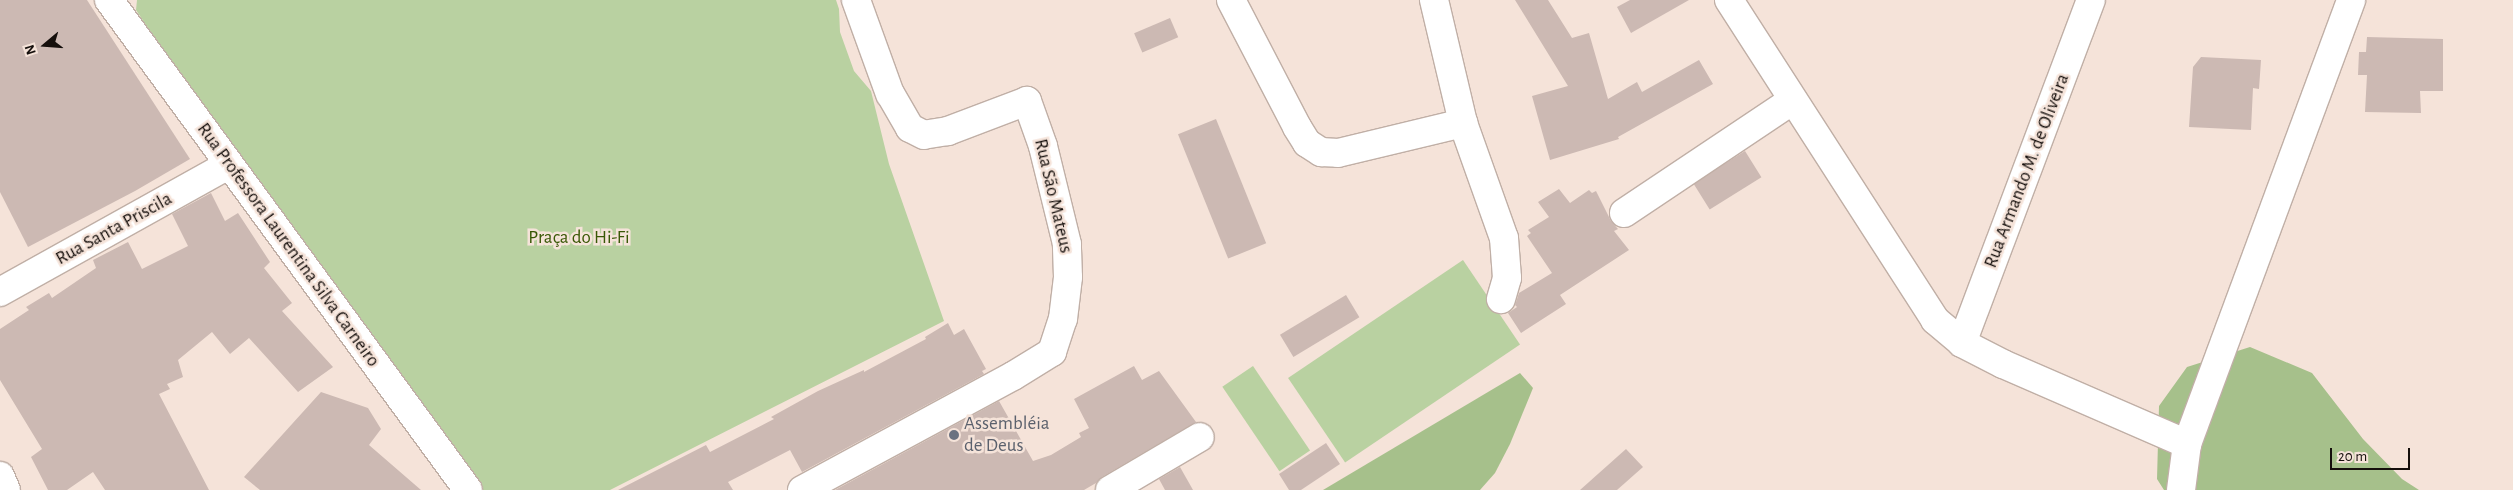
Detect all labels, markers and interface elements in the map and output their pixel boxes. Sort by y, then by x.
north arrow [20,20,70,70]
text: N [23,43,39,56]
street label: Rua Armando M. de Oliveira [1979,71,2075,271]
street label: Rua Professora Laurentina Silva Carneiro [192,119,384,371]
street label: Rua São Mateus [1029,137,1077,255]
street label: Rua Santa Priscila [52,188,176,270]
park label: Praça do Hi-Fi [528,227,630,249]
place label: Assembléia de Deus [964,413,1050,457]
marker: Assembléia de Deus [948,429,960,441]
scale bar [2333,438,2413,470]
text: 20 m [2338,449,2367,464]

